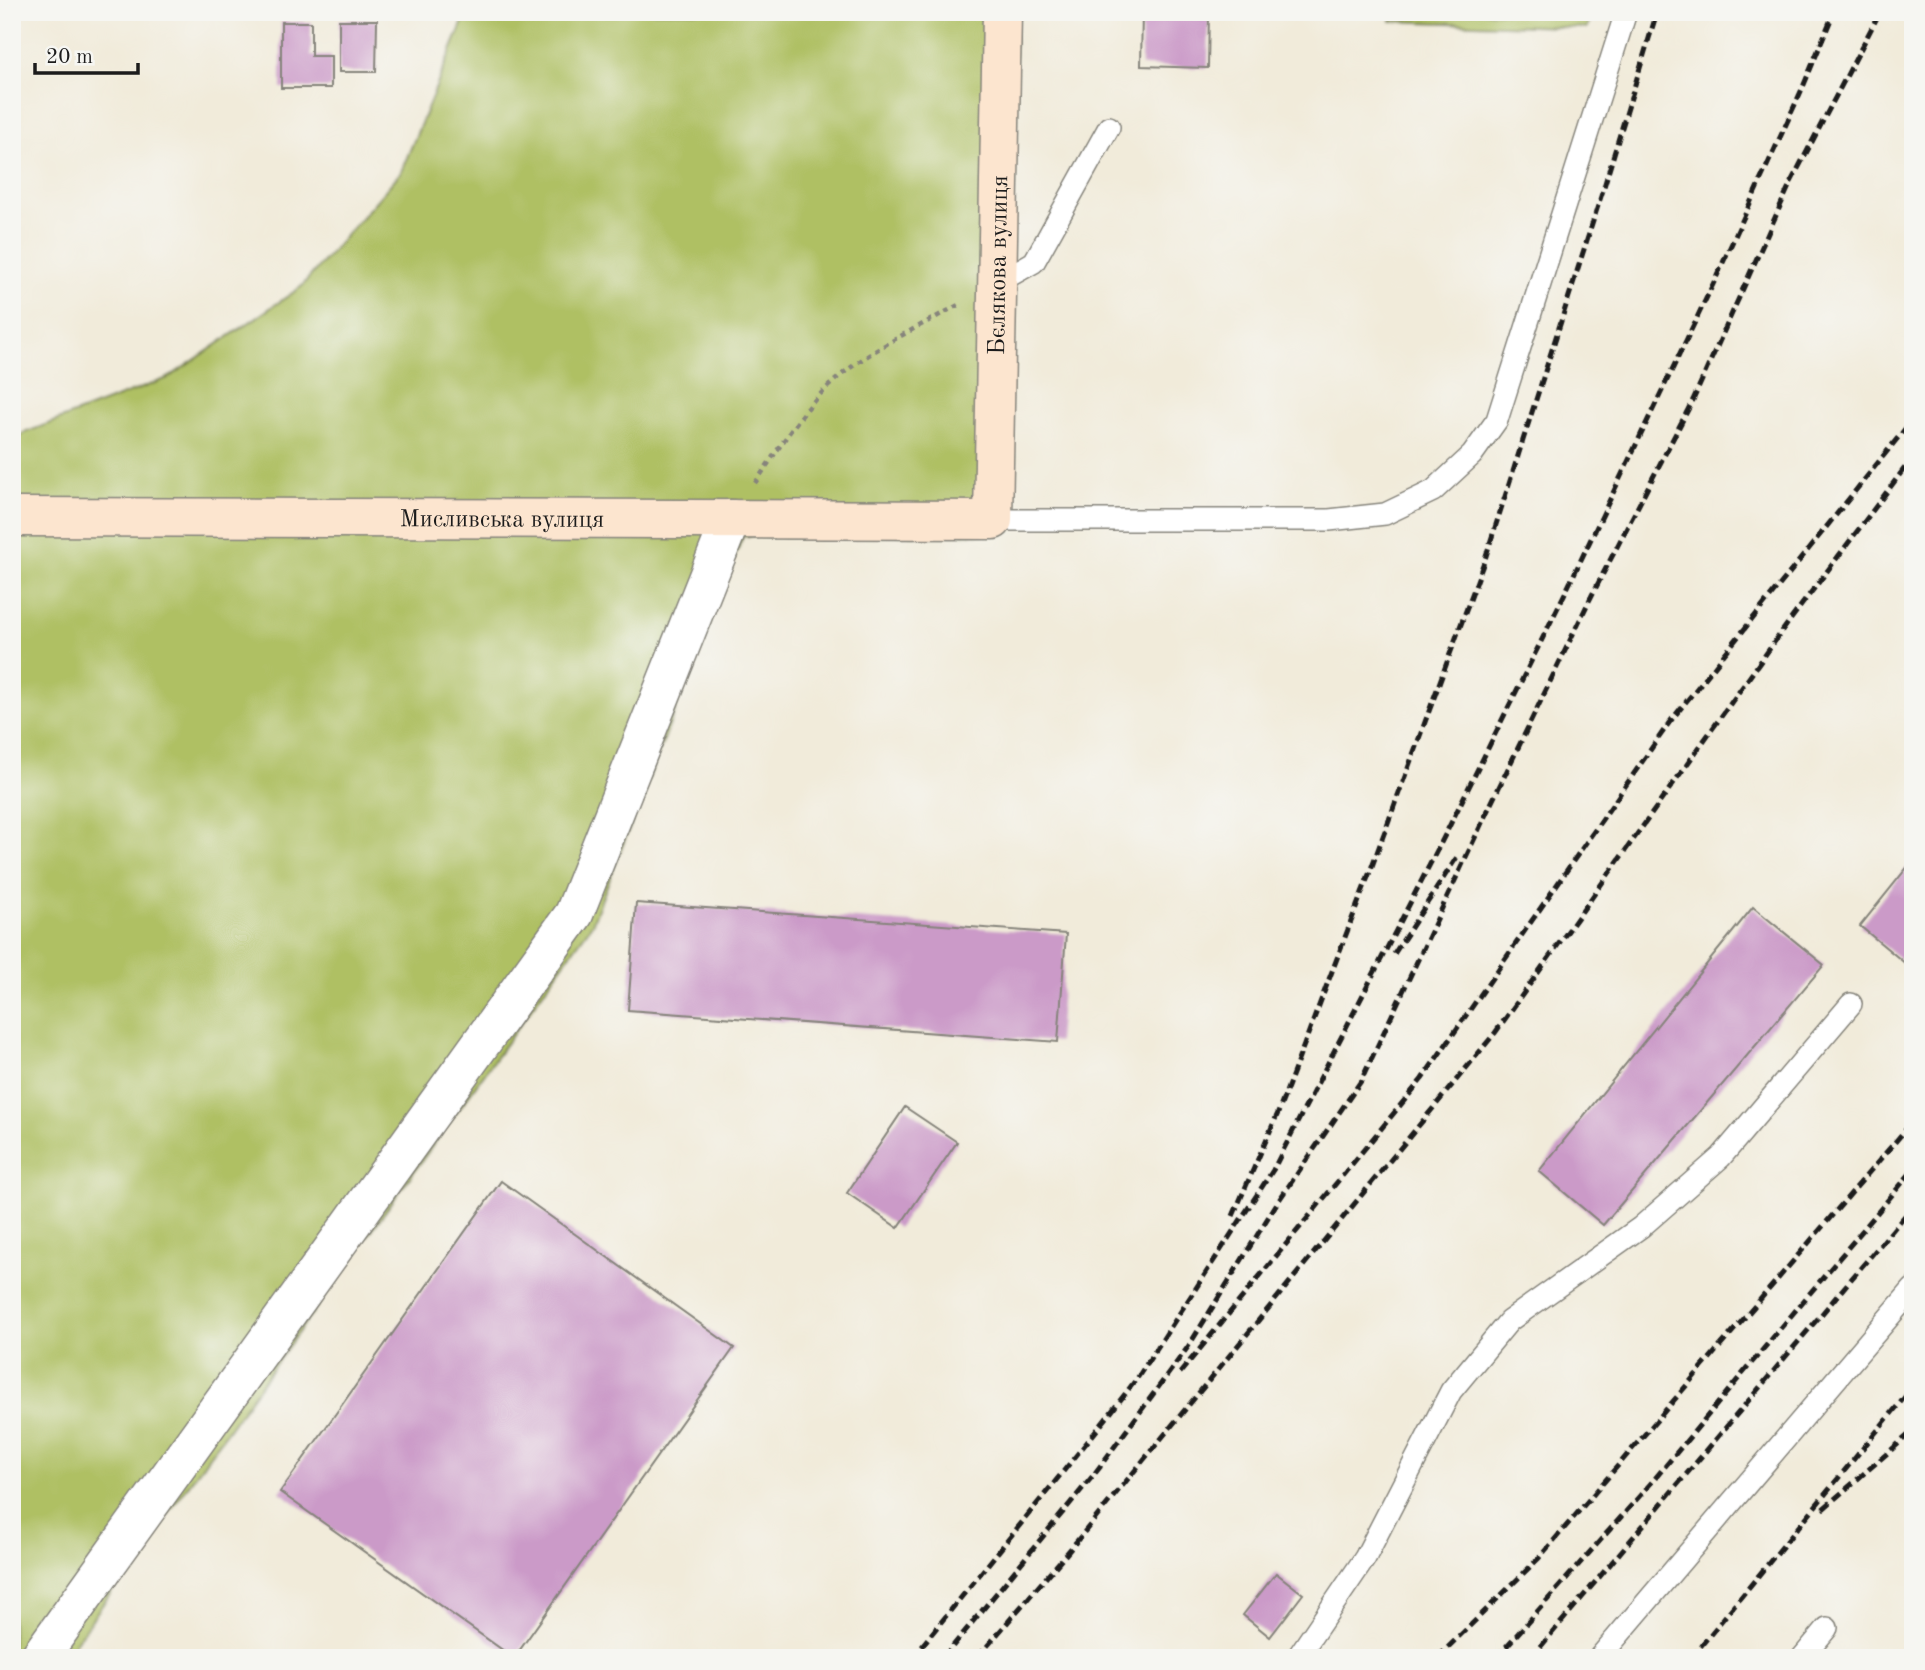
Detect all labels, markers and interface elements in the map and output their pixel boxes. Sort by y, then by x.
scale bar [35,32,138,76]
text: 20 m [46,47,93,68]
street label: Бєлякова вулиця [986,175,1013,355]
street label: Мисливська вулиця [400,508,604,533]

